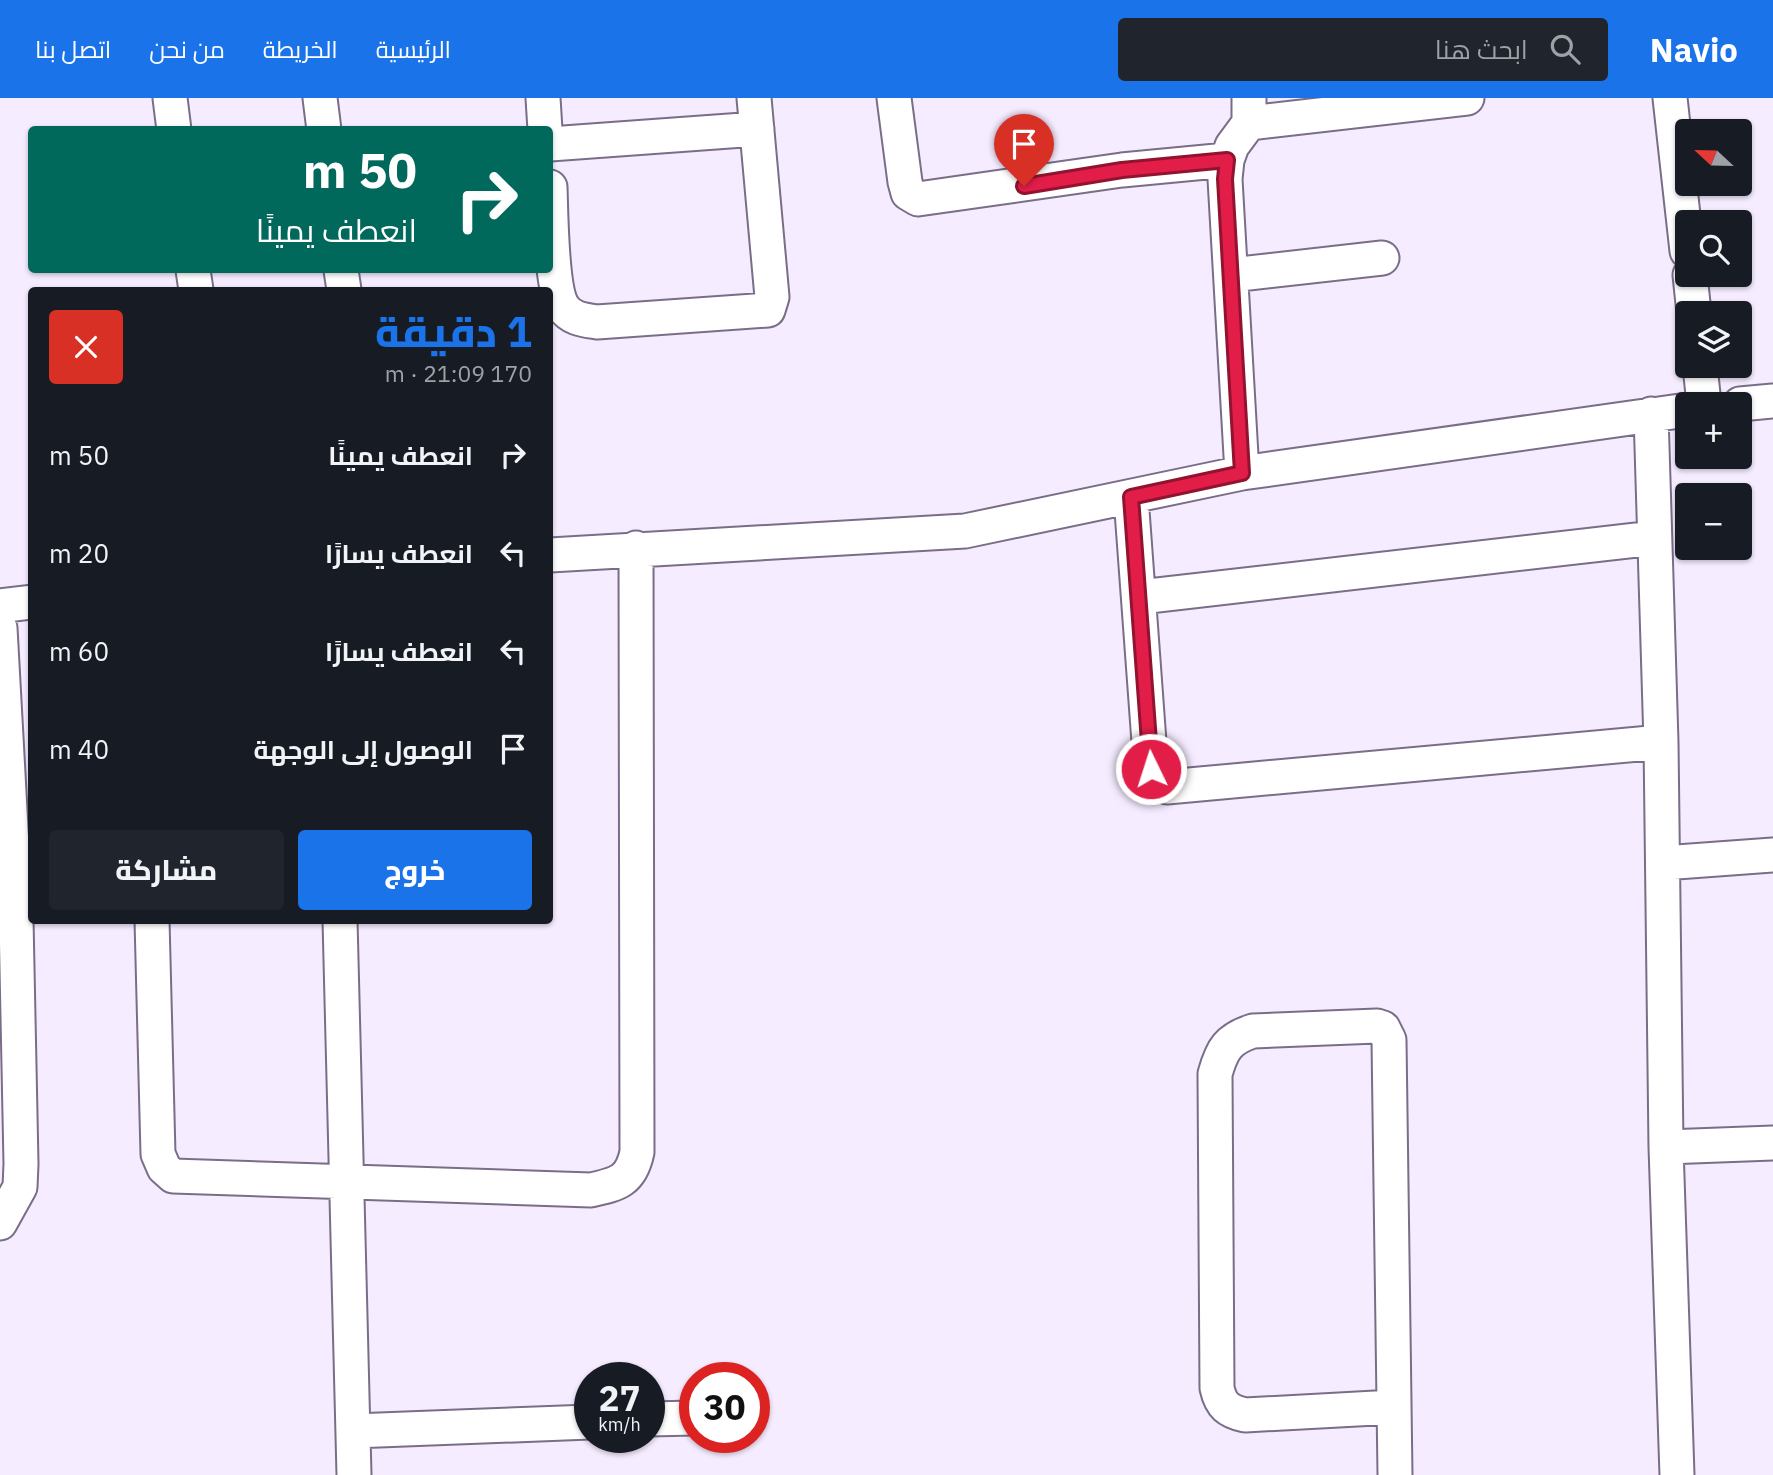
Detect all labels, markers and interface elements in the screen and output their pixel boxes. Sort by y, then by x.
search box [1118,18,1608,81]
text: Navio [1650,28,1738,71]
icon: search [1546,30,1584,68]
text: ابحث هنا [1435,32,1528,66]
text: اتصل بنا [35,33,111,65]
text: من نحن [149,33,225,65]
text: الخريطة [263,33,338,65]
text: الرئيسية [376,33,451,65]
pin [994,114,1054,186]
north arrow [1675,119,1752,196]
map controls [1675,119,1752,560]
icon: arrive [1005,125,1043,163]
text: 50 m [303,138,417,201]
icon: right [441,154,532,245]
text: انعطف يمينًا [256,209,417,251]
button: search [1675,210,1752,287]
button: layers [1675,301,1752,378]
text: 1 دقيقة [375,304,532,359]
button: close [49,310,123,384]
text: 170 m · 21:09 [385,358,532,388]
button: + [1675,392,1752,469]
icon: right [494,436,532,474]
text: 50 m [49,438,109,472]
text: انعطف يمينًا [328,438,473,472]
button: − [1675,483,1752,560]
icon: left [494,534,532,572]
text: 20 m [49,536,109,570]
text: انعطف يسارًا [325,536,473,570]
icon: left [494,632,532,670]
text: 60 m [49,634,109,668]
text: انعطف يسارًا [325,634,473,668]
icon: arrive [494,730,532,768]
text: 40 m [49,732,109,766]
text: الوصول إلى الوجهة [254,732,473,766]
position arrow [1114,732,1188,806]
button: مشاركة [49,830,284,910]
button: خروج [298,830,532,910]
speed limit sign: 30 [679,1362,770,1453]
text: 27 [598,1375,641,1421]
text: km/h [598,1413,641,1436]

